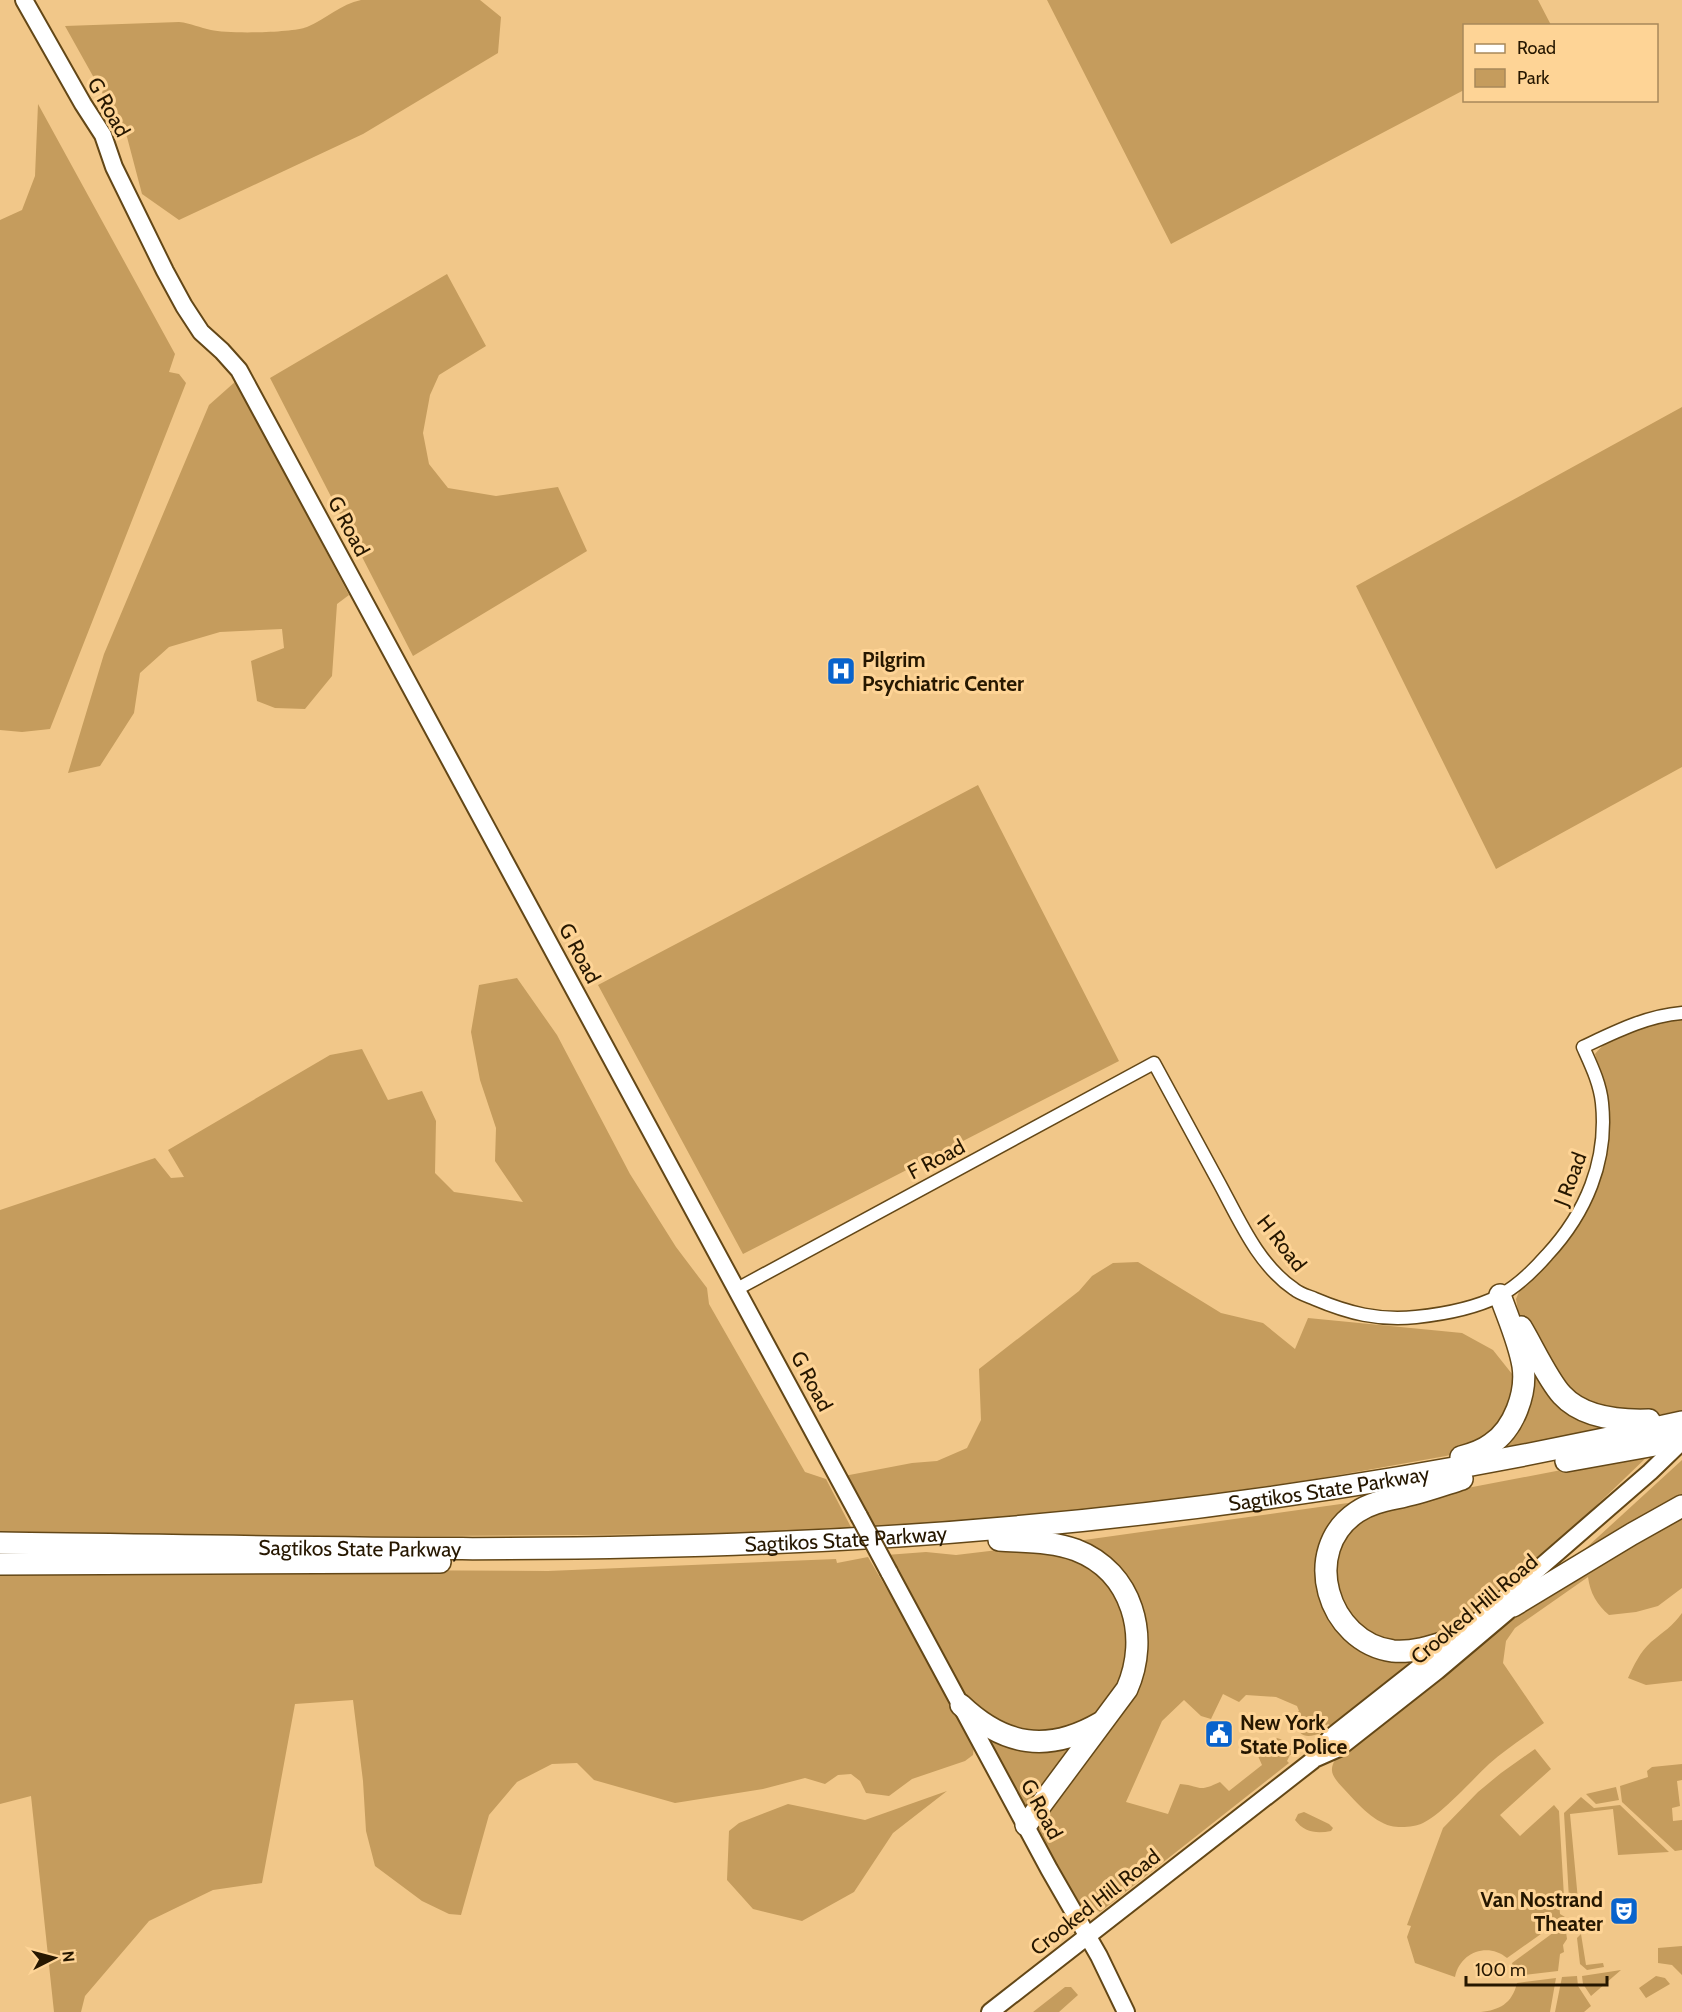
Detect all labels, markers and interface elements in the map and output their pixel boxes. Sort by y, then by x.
legend [1463,24,1658,102]
text: Road [1517,37,1556,59]
text: Park [1517,67,1550,89]
street label: G Road [82,73,136,141]
street label: G Road [323,492,375,560]
place label: Pilgrim Psychiatric Center [862,647,1024,696]
hospital icon: Pilgrim Psychiatric Center [825,655,857,687]
street label: G Road [554,919,606,987]
street label: F Road [903,1134,969,1184]
street label: J Road [1548,1149,1592,1210]
street label: H Road [1252,1210,1312,1276]
street label: G Road [786,1347,838,1415]
street label: Sagtikos State Parkway [1227,1460,1432,1516]
street label: Sagtikos State Parkway [744,1520,948,1556]
street label: Sagtikos State Parkway [258,1534,462,1561]
street label: Crooked Hill Road [1406,1549,1542,1669]
place label: New York State Police [1240,1710,1347,1759]
public building icon: New York State Police [1203,1718,1235,1750]
street label: G Road [1016,1775,1068,1843]
street label: Crooked Hill Road [1025,1844,1165,1960]
place label: Van Nostrand Theater [1481,1887,1603,1936]
theatre icon: Van Nostrand Theater [1608,1895,1640,1927]
north arrow [24,1928,84,1988]
scale bar [1466,1949,1607,1987]
text: N [58,1950,78,1963]
text: 100 m [1475,1959,1526,1981]

